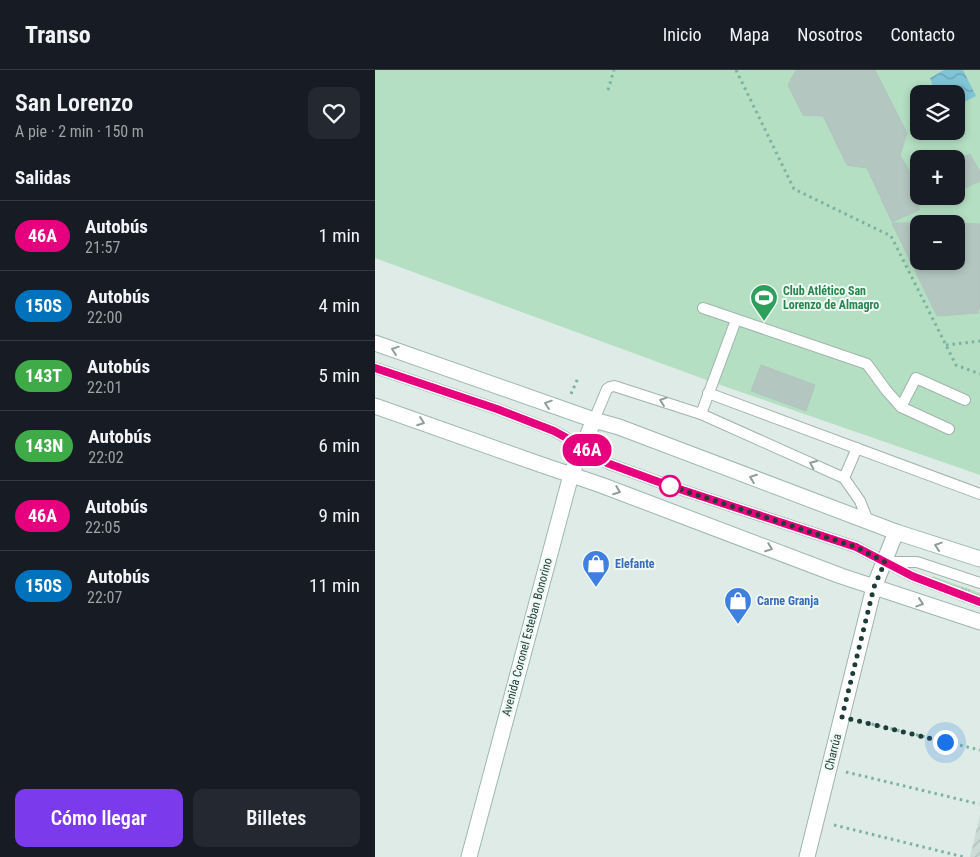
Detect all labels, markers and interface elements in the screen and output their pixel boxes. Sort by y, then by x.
text: Transo [25,21,91,49]
text: Inicio [663,24,702,45]
text: Mapa [730,24,769,45]
text: Nosotros [797,24,863,45]
text: Contacto [891,24,955,45]
map controls [910,85,965,270]
button: layers [910,85,965,140]
button: heart [308,87,360,139]
text: San Lorenzo [15,89,133,117]
text: A pie · 2 min · 150 m [15,122,144,141]
button: + [910,150,965,205]
text: Salidas [15,166,71,189]
text: Autobús [85,215,148,238]
button: − [910,215,965,270]
text: 1 min [318,224,360,247]
text: 46A [28,225,57,246]
text: 21:57 [85,238,120,257]
sports icon: Club Atlético San Lorenzo de Almagro [749,283,779,322]
place label: Club Atlético San Lorenzo de Almagro [783,284,879,312]
text: Autobús [87,285,150,308]
text: 4 min [318,294,360,317]
text: 150S [25,295,62,316]
text: 22:00 [87,308,122,327]
one-way arrow [391,346,399,356]
text: Autobús [87,355,150,378]
text: 5 min [318,364,360,387]
text: 143T [25,365,62,386]
text: 22:01 [87,378,122,397]
one-way arrow [659,397,668,407]
one-way arrow [544,400,553,410]
one-way arrow [416,417,425,427]
text: Autobús [88,425,151,448]
text: 6 min [318,434,360,457]
line badge: 46A [558,434,616,466]
text: 143N [25,435,63,456]
text: 46A [573,439,601,460]
text: 22:02 [88,448,124,467]
one-way arrow [809,460,818,471]
one-way arrow [749,474,757,484]
unlabelled marker [659,475,681,497]
one-way arrow [612,485,621,495]
text: Autobús [85,495,148,518]
text: 9 min [318,504,360,527]
text: 46A [28,505,57,526]
text: 22:05 [85,518,120,537]
one-way arrow [764,542,773,552]
one-way arrow [934,542,943,552]
shop icon: Elefante [581,549,611,588]
street label: Avenida Coronel Esteban Bonorino [499,556,555,718]
place label: Elefante [615,557,655,571]
text: Autobús [87,565,150,588]
text: 11 min [309,574,360,597]
text: 150S [25,575,62,596]
shop icon: Carne Granja [723,586,753,625]
text: 22:07 [87,588,122,607]
place label: Carne Granja [757,594,819,608]
one-way arrow [916,597,924,607]
your location [933,730,958,755]
street label: Charrúa [822,732,844,772]
button: Cómo llegar [15,789,183,847]
button: Billetes [193,789,360,847]

